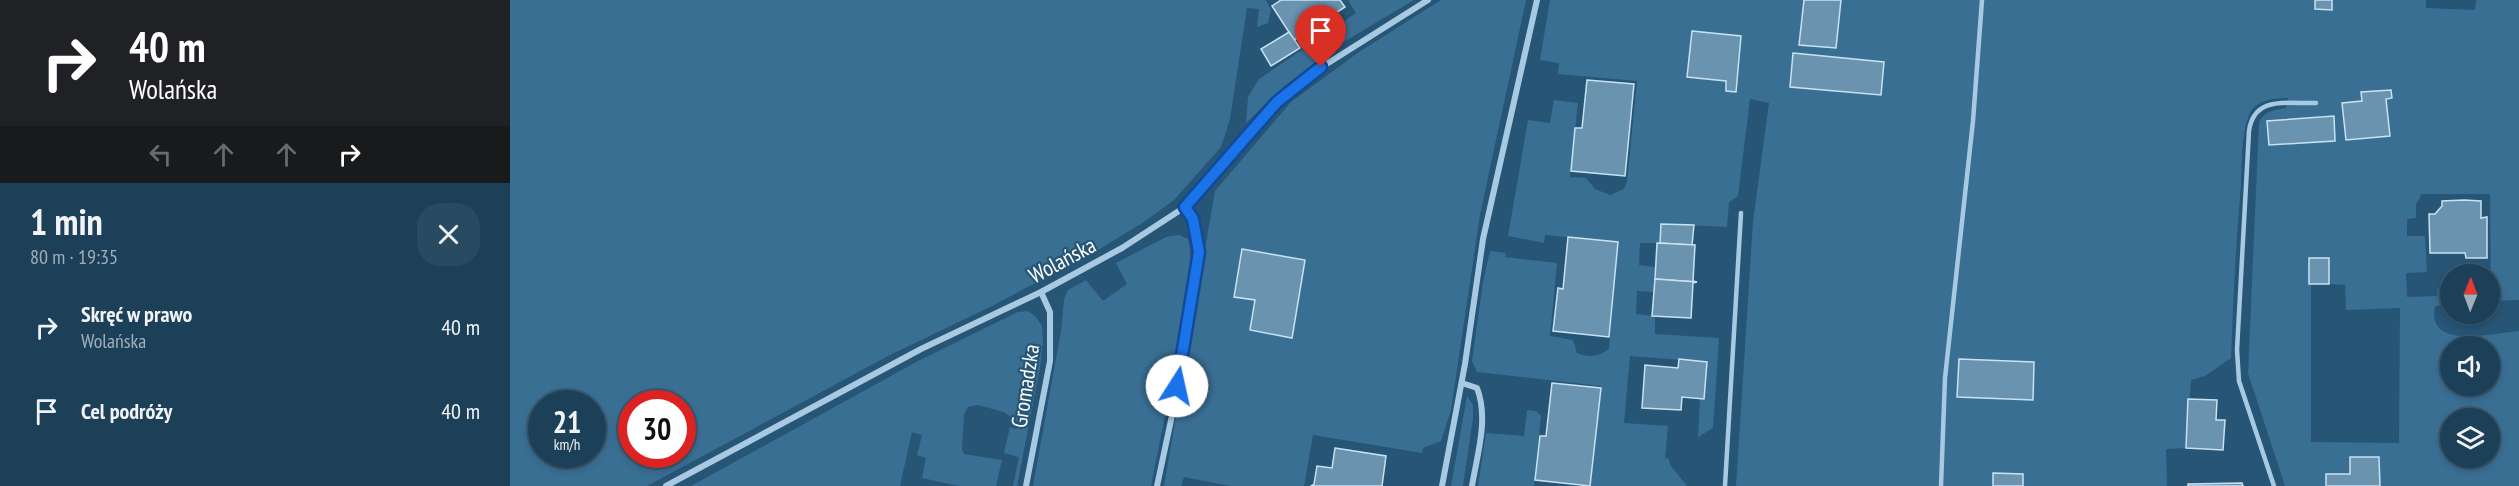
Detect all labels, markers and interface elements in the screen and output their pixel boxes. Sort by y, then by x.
pin [1295,5,1346,67]
icon: arrive [1304,14,1337,47]
text: 40 m [129,19,206,74]
icon: right [30,24,108,102]
text: Wolańska [129,72,217,106]
icon: left [144,138,177,171]
icon: ahead [207,138,240,171]
icon: ahead [270,138,303,171]
icon: right [333,138,366,171]
text: 1 min [30,198,103,245]
button: close [417,203,480,266]
street label: Wolańska [1024,231,1100,289]
text: 80 m · 19:35 [30,244,118,270]
north arrow [2440,264,2500,324]
map controls [2440,264,2500,468]
text: Skręć w prawo [81,300,192,328]
icon: right [30,311,63,344]
text: 40 m [441,313,480,341]
text: Wolańska [81,328,146,354]
button: sound [2440,336,2500,396]
street label: Gromadzka [1005,342,1045,430]
position arrow [1145,354,1209,418]
speed limit sign: 30 [618,390,696,468]
icon: arrive [30,395,63,428]
text: Cel podróży [81,397,172,425]
text: 40 m [441,397,480,425]
text: 21 [553,402,581,441]
button: layers [2440,408,2500,468]
text: km/h [554,435,580,454]

